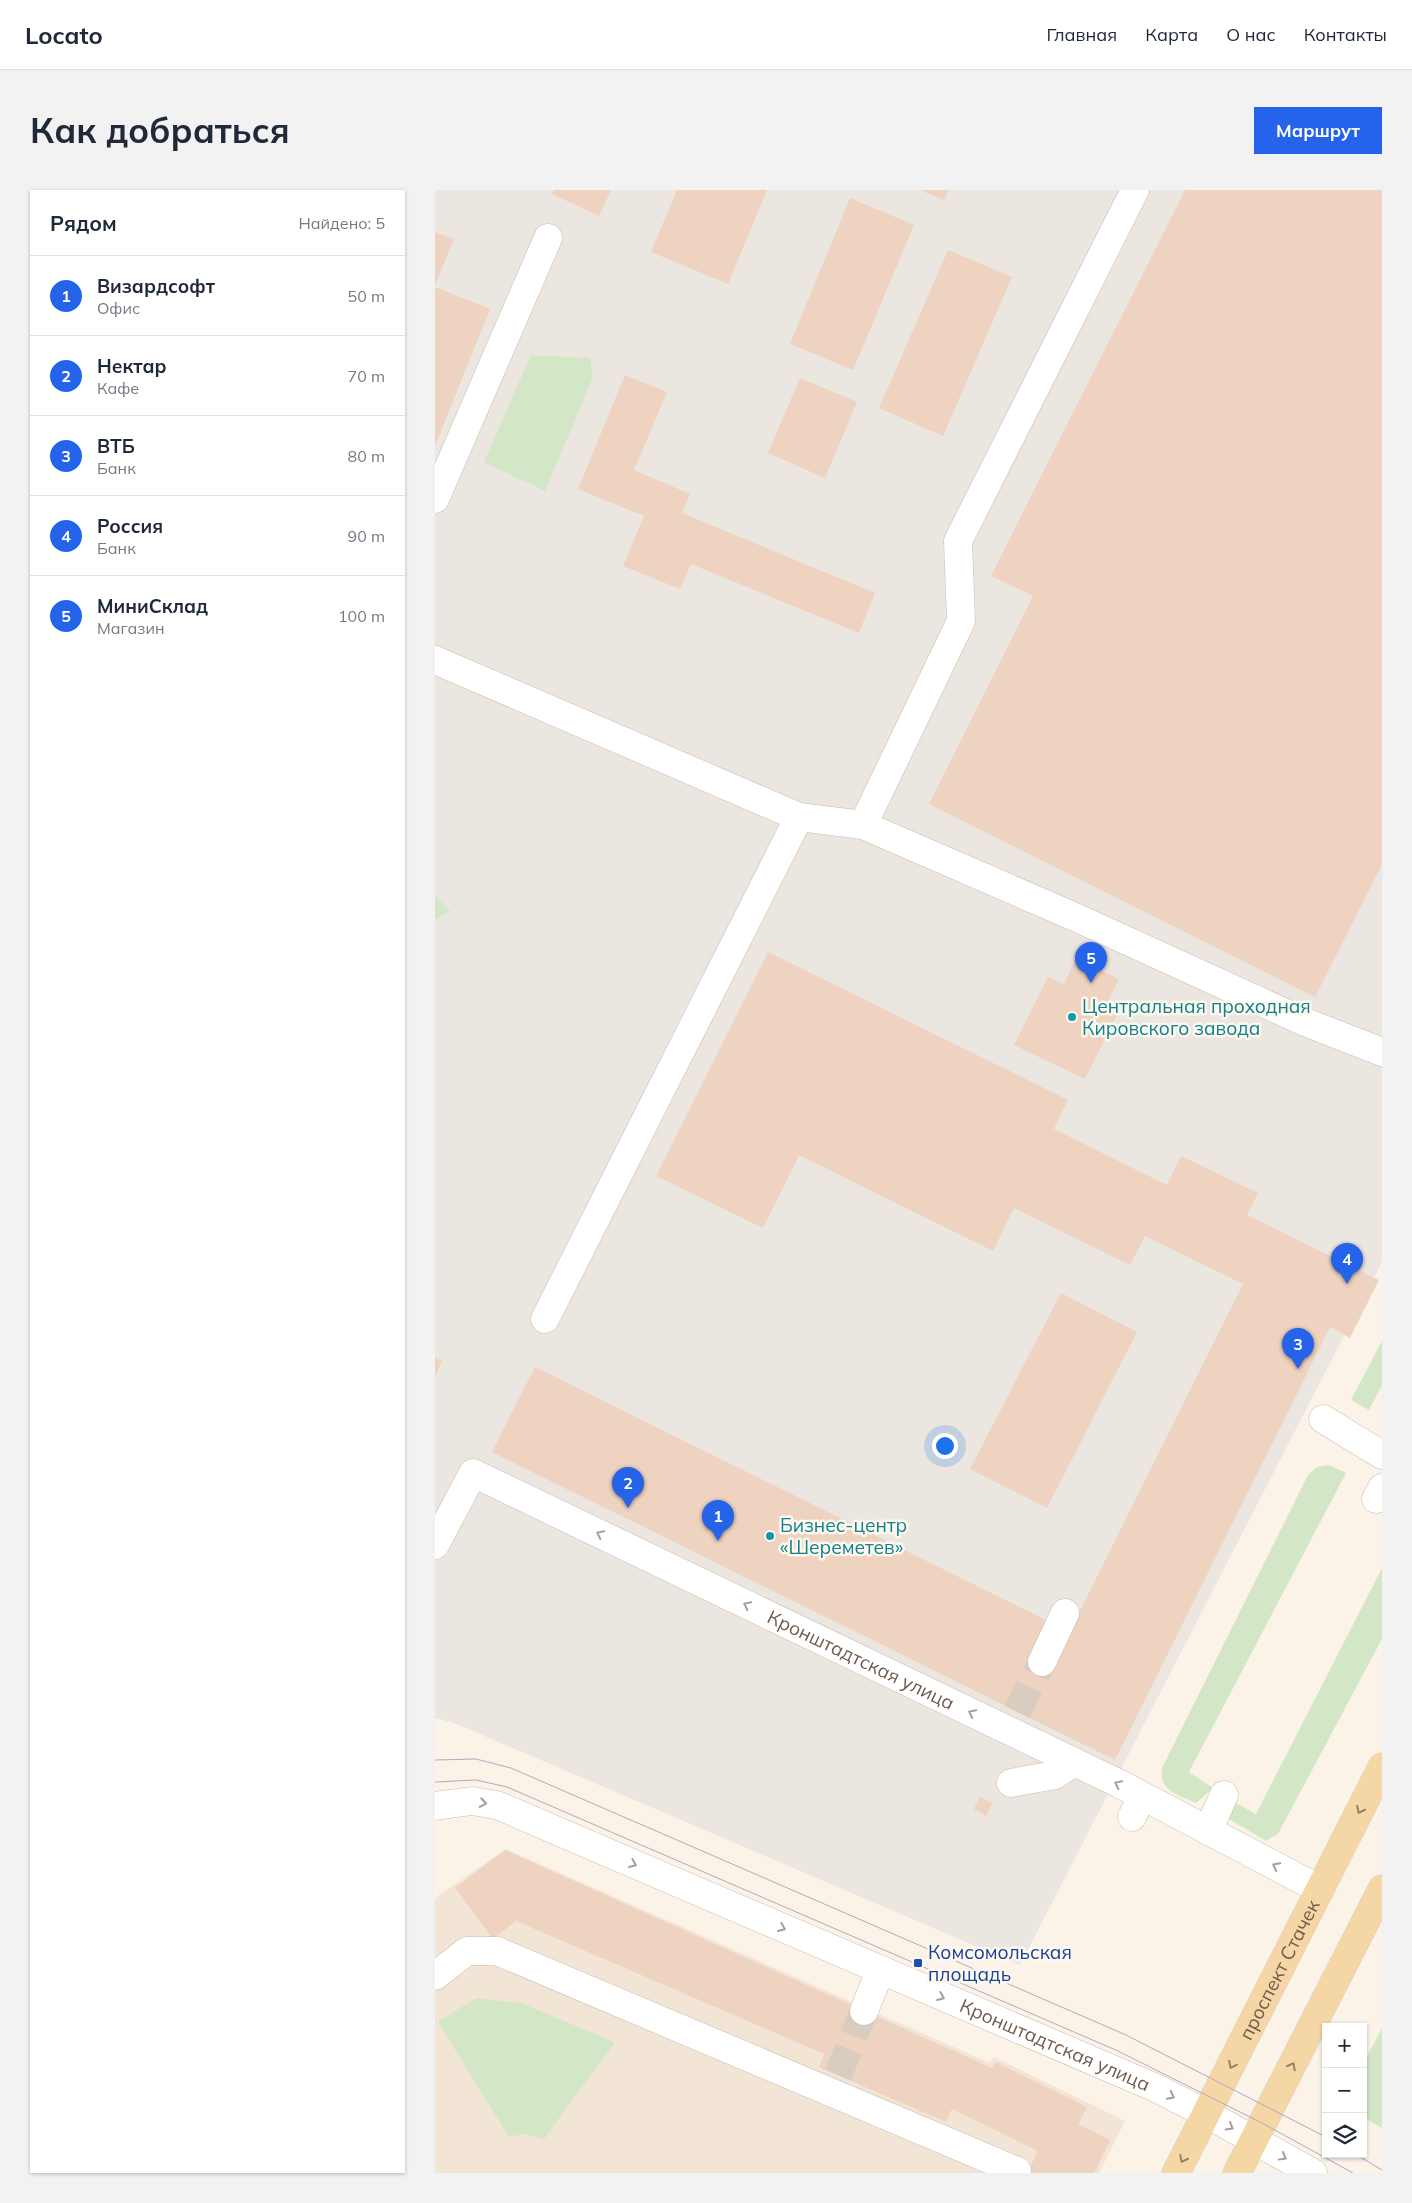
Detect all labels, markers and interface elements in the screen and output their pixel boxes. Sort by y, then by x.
text: Locato [25,20,103,50]
text: Главная [1047,23,1117,46]
text: Карта [1145,23,1198,46]
text: О нас [1226,23,1276,46]
text: Контакты [1304,23,1387,46]
button: Маршрут [1254,107,1382,154]
text: Как добраться [30,108,290,152]
text: Рядом [50,210,117,236]
text: Найдено: 5 [299,213,385,233]
text: Визардсофт [97,274,215,298]
text: 1 [61,286,71,306]
text: 50 m [348,286,385,306]
text: Офис [97,298,140,318]
text: Нектар [97,354,167,378]
text: 2 [61,366,71,386]
text: 70 m [348,366,385,386]
text: Кафе [97,378,139,398]
text: ВТБ [97,434,135,458]
text: 3 [61,446,71,466]
text: 80 m [348,446,385,466]
text: Банк [97,458,136,478]
text: Россия [97,514,163,538]
text: 4 [61,526,71,546]
text: 90 m [348,526,385,546]
text: Банк [97,538,136,558]
text: МиниСклад [97,594,208,618]
text: 5 [61,606,71,626]
text: 100 m [338,606,385,626]
text: Магазин [97,618,165,638]
pin: 5 [1075,942,1107,983]
place label: Центральная проходная Кировского завода [1082,994,1311,1040]
marker: Центральная проходная Кировского завода [1066,1011,1078,1023]
pin: 4 [1331,1243,1363,1284]
pin: 3 [1282,1328,1314,1369]
your location [932,1433,958,1459]
pin: 2 [612,1467,644,1508]
pin: 1 [702,1500,734,1541]
place label: Бизнес-центр «Шереметев» [780,1513,907,1559]
one-way arrow [596,1530,605,1540]
marker: Бизнес-центр «Шереметев» [764,1530,776,1542]
one-way arrow [743,1600,752,1611]
street label: Кронштадтская улица [764,1604,959,1715]
one-way arrow [968,1709,977,1719]
one-way arrow [1114,1780,1123,1790]
one-way arrow [479,1797,487,1807]
one-way arrow [1356,1805,1366,1814]
one-way arrow [628,1858,637,1868]
one-way arrow [1272,1862,1281,1872]
street label: проспект Стачек [1234,1895,1325,2044]
one-way arrow [777,1922,786,1933]
place label: Комсомольская площадь [928,1940,1072,1986]
marker: Комсомольская площадь [912,1957,924,1969]
one-way arrow [936,1990,945,2001]
street label: Кронштадтская улица [956,1993,1154,2096]
map controls [1322,2023,1367,2158]
button: + [1322,2023,1367,2068]
one-way arrow [1227,2060,1238,2069]
one-way arrow [1286,2062,1296,2071]
button: − [1322,2068,1367,2113]
one-way arrow [1166,2090,1175,2100]
button: layers [1322,2113,1367,2158]
one-way arrow [1225,2121,1234,2131]
one-way arrow [1278,2150,1287,2160]
one-way arrow [1179,2154,1189,2163]

